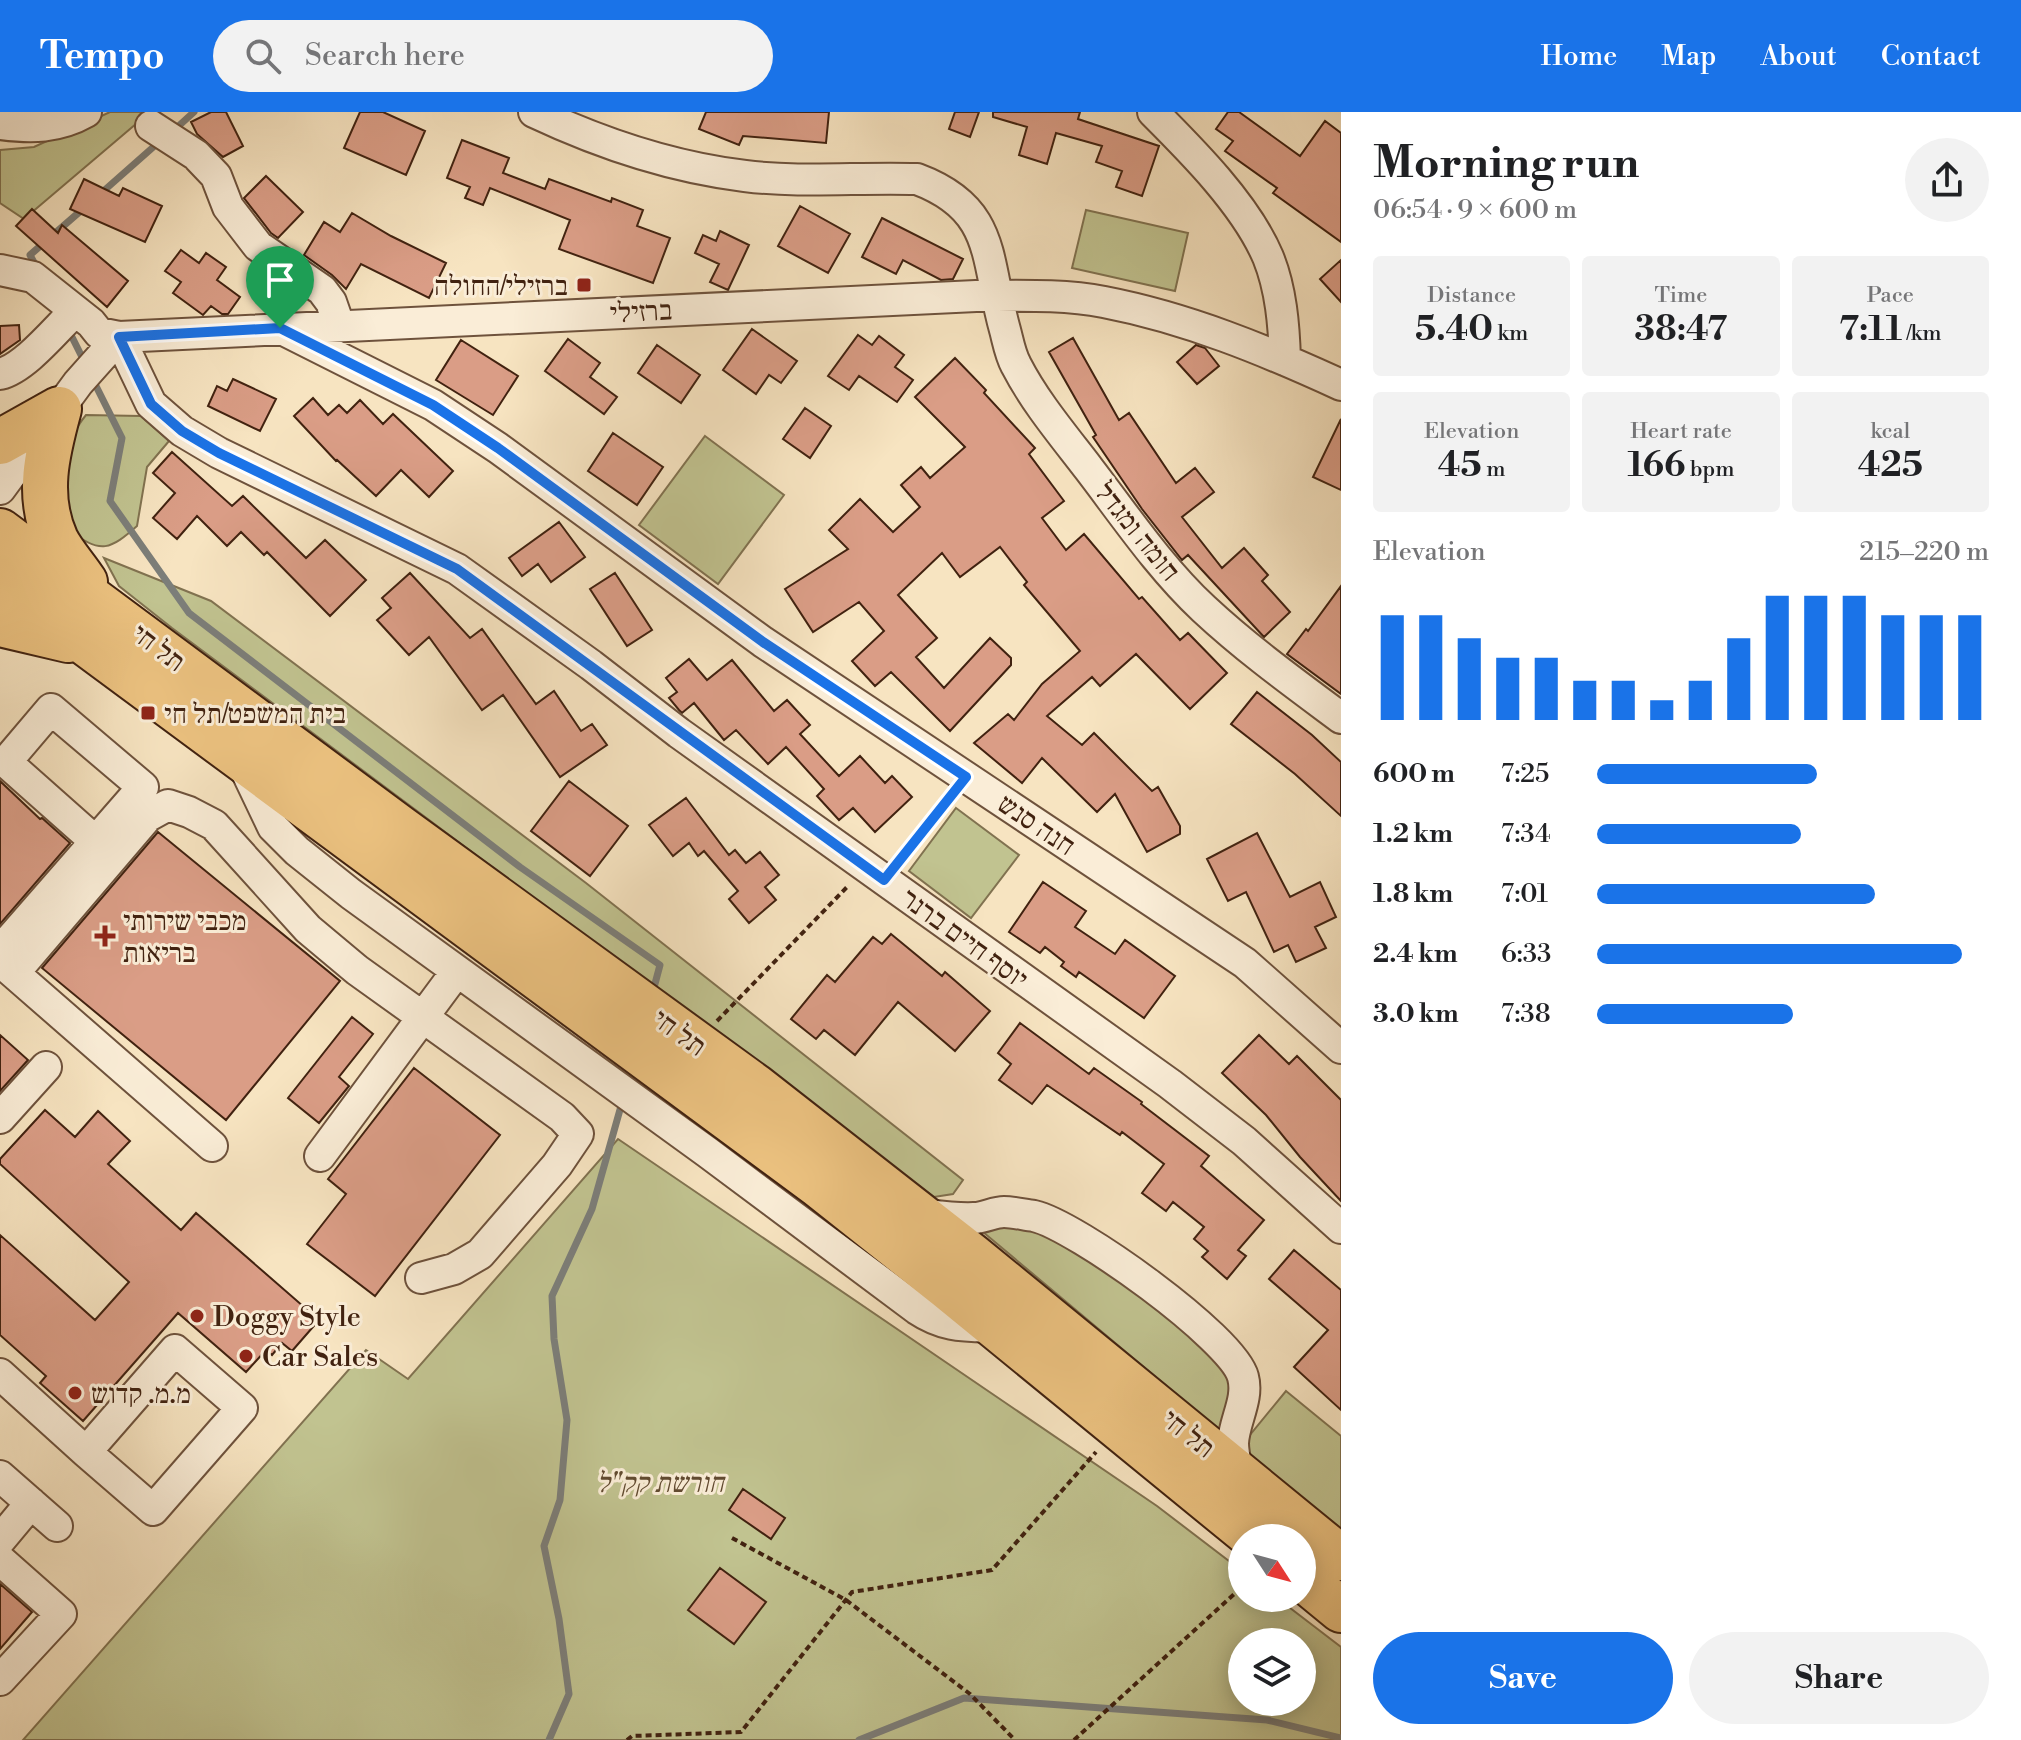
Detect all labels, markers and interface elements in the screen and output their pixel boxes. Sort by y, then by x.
search box [213,20,773,92]
text: Tempo [40,33,165,80]
icon: search [241,34,285,78]
text: Search here [305,37,465,75]
text: Home [1541,39,1617,74]
text: Map [1661,39,1716,74]
text: About [1760,39,1837,74]
text: Contact [1881,39,1981,74]
text: Morning run [1373,136,1639,191]
button: share [1905,138,1989,222]
text: 06:54 · 9 × 600 m [1373,194,1577,226]
pin [246,246,314,328]
icon: arrive [258,258,302,302]
place label: ברזילי/החולה [434,269,568,304]
marker: ברזילי/החולה [575,276,593,294]
text: Distance [1427,282,1516,309]
text: Time [1655,282,1707,309]
text: Pace [1867,282,1914,309]
street label: ברזילי [609,293,673,332]
text: 5.40 [1415,309,1493,351]
text: 38:47 [1635,309,1727,351]
text: 7:11 [1839,309,1902,351]
text: km [1493,320,1528,347]
text: /km [1902,320,1942,347]
text: Elevation [1424,418,1519,445]
text: Heart rate [1630,418,1732,445]
text: kcal [1870,418,1910,445]
text: 45 [1438,445,1482,487]
text: 166 [1627,445,1685,487]
text: 425 [1858,445,1923,487]
text: m [1482,456,1506,483]
text: bpm [1685,456,1734,483]
street label: חומה ומגדל [1086,475,1187,588]
text: Elevation [1373,536,1486,568]
text: 215–220 m [1859,536,1989,568]
street label: תל חי [124,617,192,680]
place label: בית המשפט/תל חי [164,697,346,732]
marker: בית המשפט/תל חי [139,704,157,722]
text: 600 m [1373,758,1455,790]
text: 7:25 [1501,758,1549,790]
street label: חנה סנש [991,787,1082,864]
text: 1.2 km [1373,818,1453,850]
text: 7:34 [1501,818,1551,850]
text: 1.8 km [1373,878,1453,910]
text: 7:01 [1501,878,1548,910]
street label: יוסף חיים ברנר [894,881,1035,997]
place label: מכבי שירותי בריאות [123,904,247,971]
marker: מכבי שירותי בריאות [94,925,116,947]
text: 2.4 km [1373,938,1458,970]
text: 6:33 [1501,938,1551,970]
text: 3.0 km [1373,998,1459,1030]
text: 7:38 [1501,998,1551,1030]
street label: תל חי [645,1002,713,1064]
place label: Doggy Style [213,1300,361,1335]
marker: Doggy Style [188,1307,206,1325]
place label: Car Sales [262,1340,378,1375]
marker: Car Sales [237,1347,255,1365]
place label: מ.מ. קדוש [91,1377,191,1412]
marker: מ.מ. קדוש [66,1384,84,1402]
street label: תל חי [1154,1402,1222,1466]
park label: חורשת קק"ל [596,1466,727,1501]
north arrow [1228,1524,1316,1612]
map controls [1228,1524,1316,1716]
button: layers [1228,1628,1316,1716]
button: Save [1373,1632,1673,1724]
button: Share [1689,1632,1989,1724]

